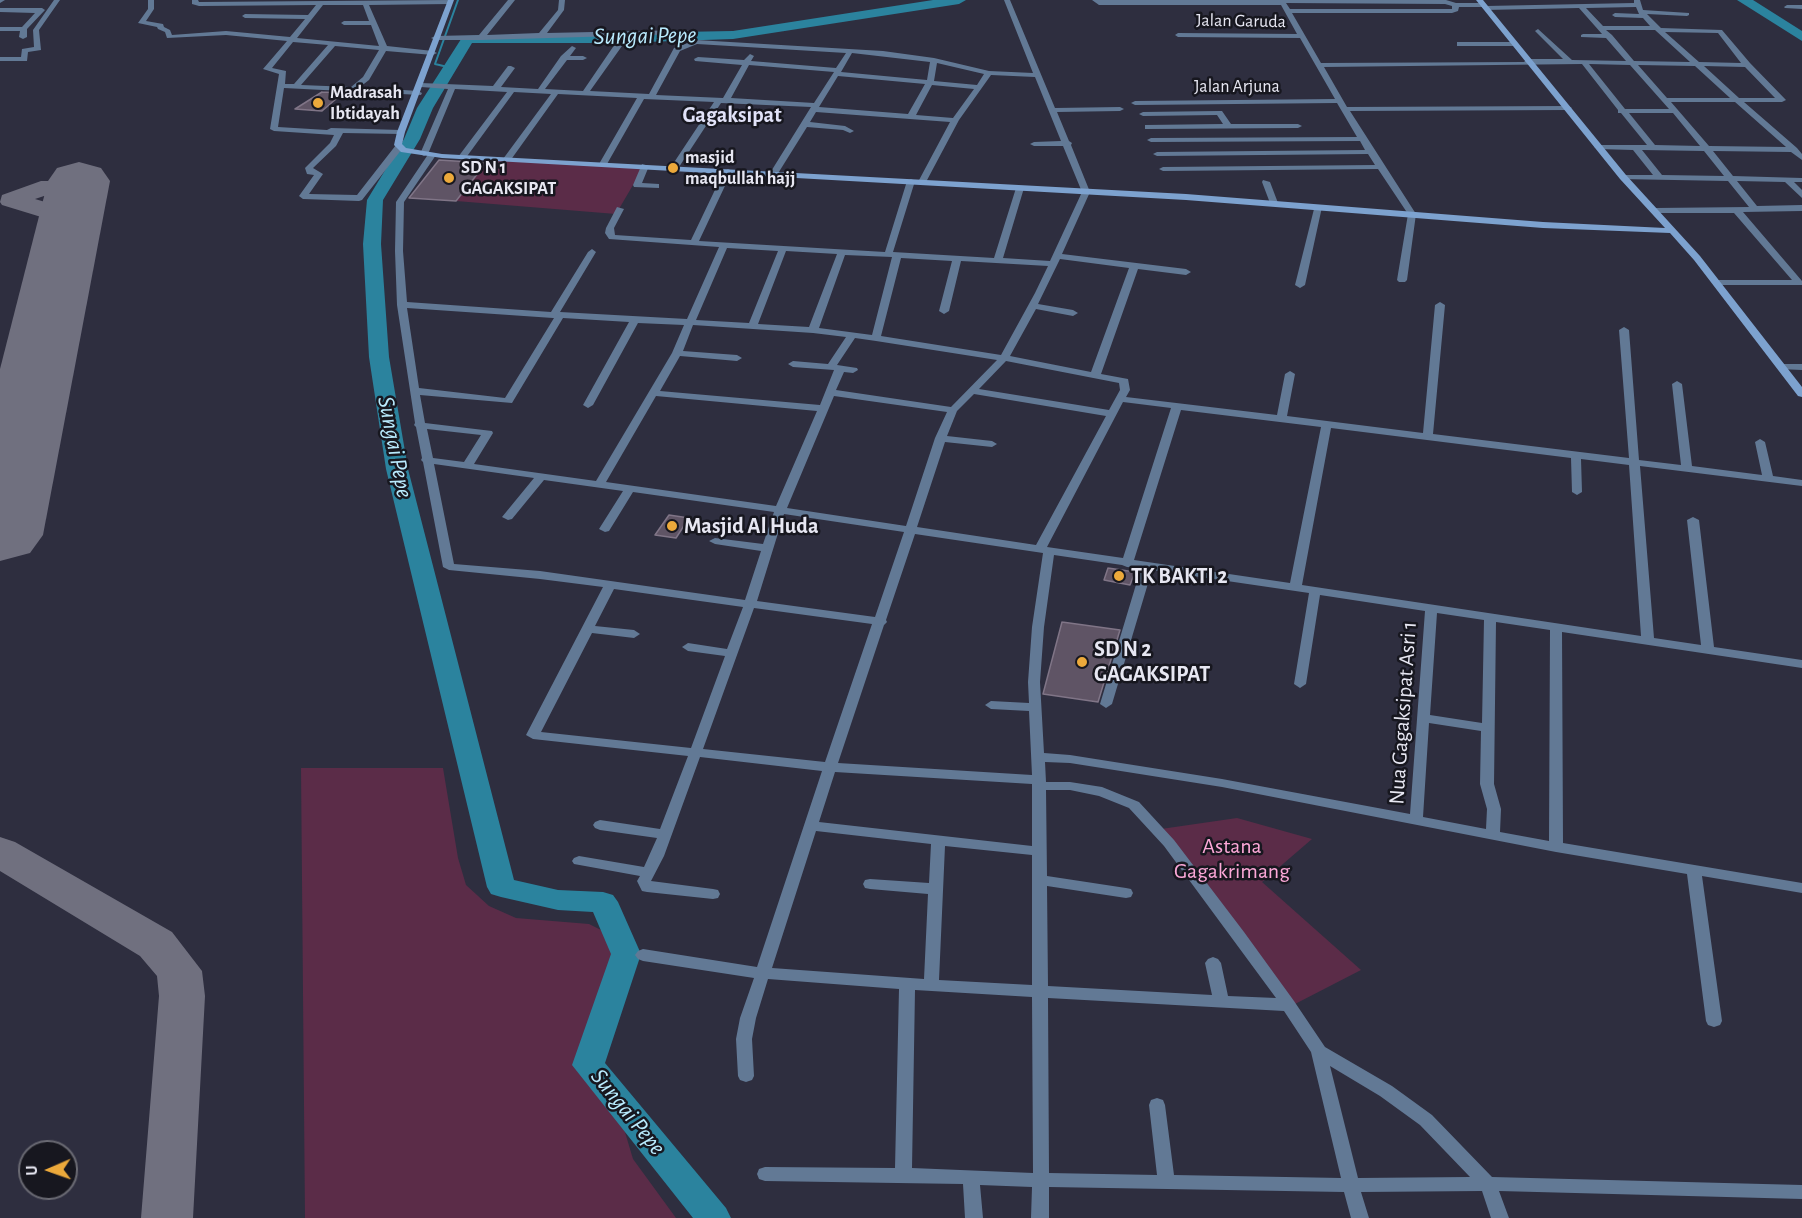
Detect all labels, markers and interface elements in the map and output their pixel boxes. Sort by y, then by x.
street label: Jalan Garuda [1196,9,1286,33]
water label: Sungai Pepe [593,21,697,51]
street label: Jalan Arjuna [1194,76,1280,98]
place label: Madrasah Ibtidayah [330,82,402,124]
marker: Madrasah Ibtidayah [311,96,325,110]
district label: Gagaksipat [682,102,782,128]
place label: masjid maqbullah hajj [685,147,795,190]
place label: SD N 1 GAGAKSIPAT [461,157,556,200]
marker: masjid maqbullah hajj [666,161,680,175]
marker: SD N 1 GAGAKSIPAT [442,171,456,185]
water label: Sungai Pepe [371,394,419,500]
place label: Masjid Al Huda [684,513,818,539]
marker: Masjid Al Huda [665,519,679,533]
place label: TK BAKTI 2 [1131,563,1228,589]
marker: TK BAKTI 2 [1112,569,1126,583]
street label: Nua Gagaksipat Asri 1 [1383,621,1423,805]
place label: SD N 2 GAGAKSIPAT [1094,636,1210,688]
marker: SD N 2 GAGAKSIPAT [1075,655,1089,669]
park label: Astana Gagakrimang [1174,833,1290,884]
water label: Sungai Pepe [584,1063,672,1161]
north arrow [18,1140,78,1200]
text: U [24,1165,40,1176]

